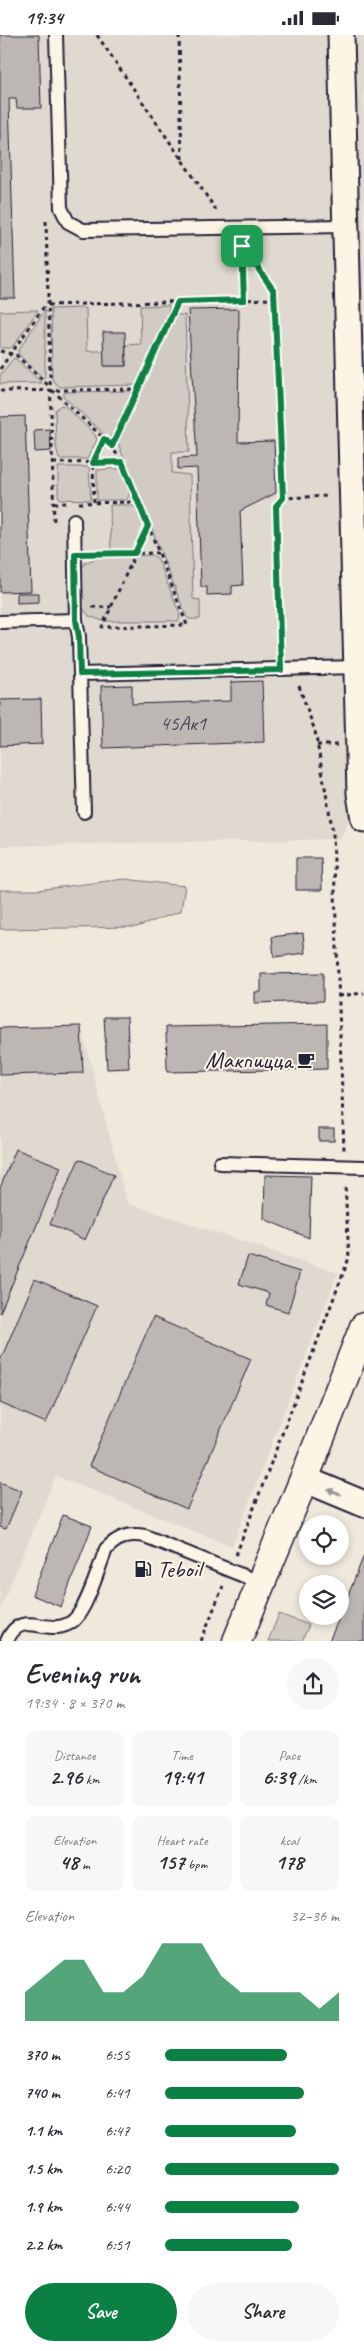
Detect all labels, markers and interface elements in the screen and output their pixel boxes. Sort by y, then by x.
text: 19:34 [25,6,63,30]
pin [221,225,263,267]
icon: arrive [228,232,256,260]
house number: 45Ак1 [160,710,208,736]
place label: Макпицца [205,1045,294,1075]
cafe icon: Макпицца [296,1050,316,1070]
one-way arrow [327,1487,341,1495]
map controls [299,1515,349,1625]
button: locate [299,1515,349,1565]
place label: Teboil [157,1554,205,1584]
fuel station icon: Teboil [133,1559,153,1579]
button: layers [299,1575,349,1625]
text: Evening run [25,1656,140,1691]
button: share [287,1658,339,1710]
text: 19:34 · 8 × 370 m [25,1693,124,1713]
text: Distance [54,1747,96,1764]
text: Time [171,1747,193,1764]
text: Pace [279,1747,300,1764]
text: 2.96 [50,1764,82,1790]
text: 19:41 [161,1764,203,1790]
text: 6:39 [262,1764,295,1790]
text: km [82,1771,100,1788]
text: /km [295,1771,317,1788]
text: Elevation [53,1832,96,1849]
text: Heart rate [156,1832,208,1849]
text: kcal [280,1832,299,1849]
text: 48 [60,1849,79,1875]
text: 157 [157,1849,185,1875]
text: 178 [275,1849,303,1875]
text: m [79,1856,90,1873]
text: bpm [185,1856,207,1873]
text: Elevation [25,1906,74,1926]
text: 32–36 m [290,1906,339,1926]
text: 370 m [25,2045,60,2065]
text: 6:55 [105,2045,130,2065]
text: 740 m [25,2083,60,2103]
text: 6:41 [105,2083,130,2103]
text: 1.1 km [25,2121,62,2141]
text: 6:47 [105,2121,130,2141]
text: 1.5 km [25,2159,62,2179]
text: 6:20 [105,2159,130,2179]
text: 1.9 km [25,2197,62,2217]
text: 6:44 [105,2197,130,2217]
text: 2.2 km [25,2235,62,2255]
text: 6:51 [105,2235,130,2255]
button: Save [25,2283,177,2341]
button: Share [187,2283,339,2341]

